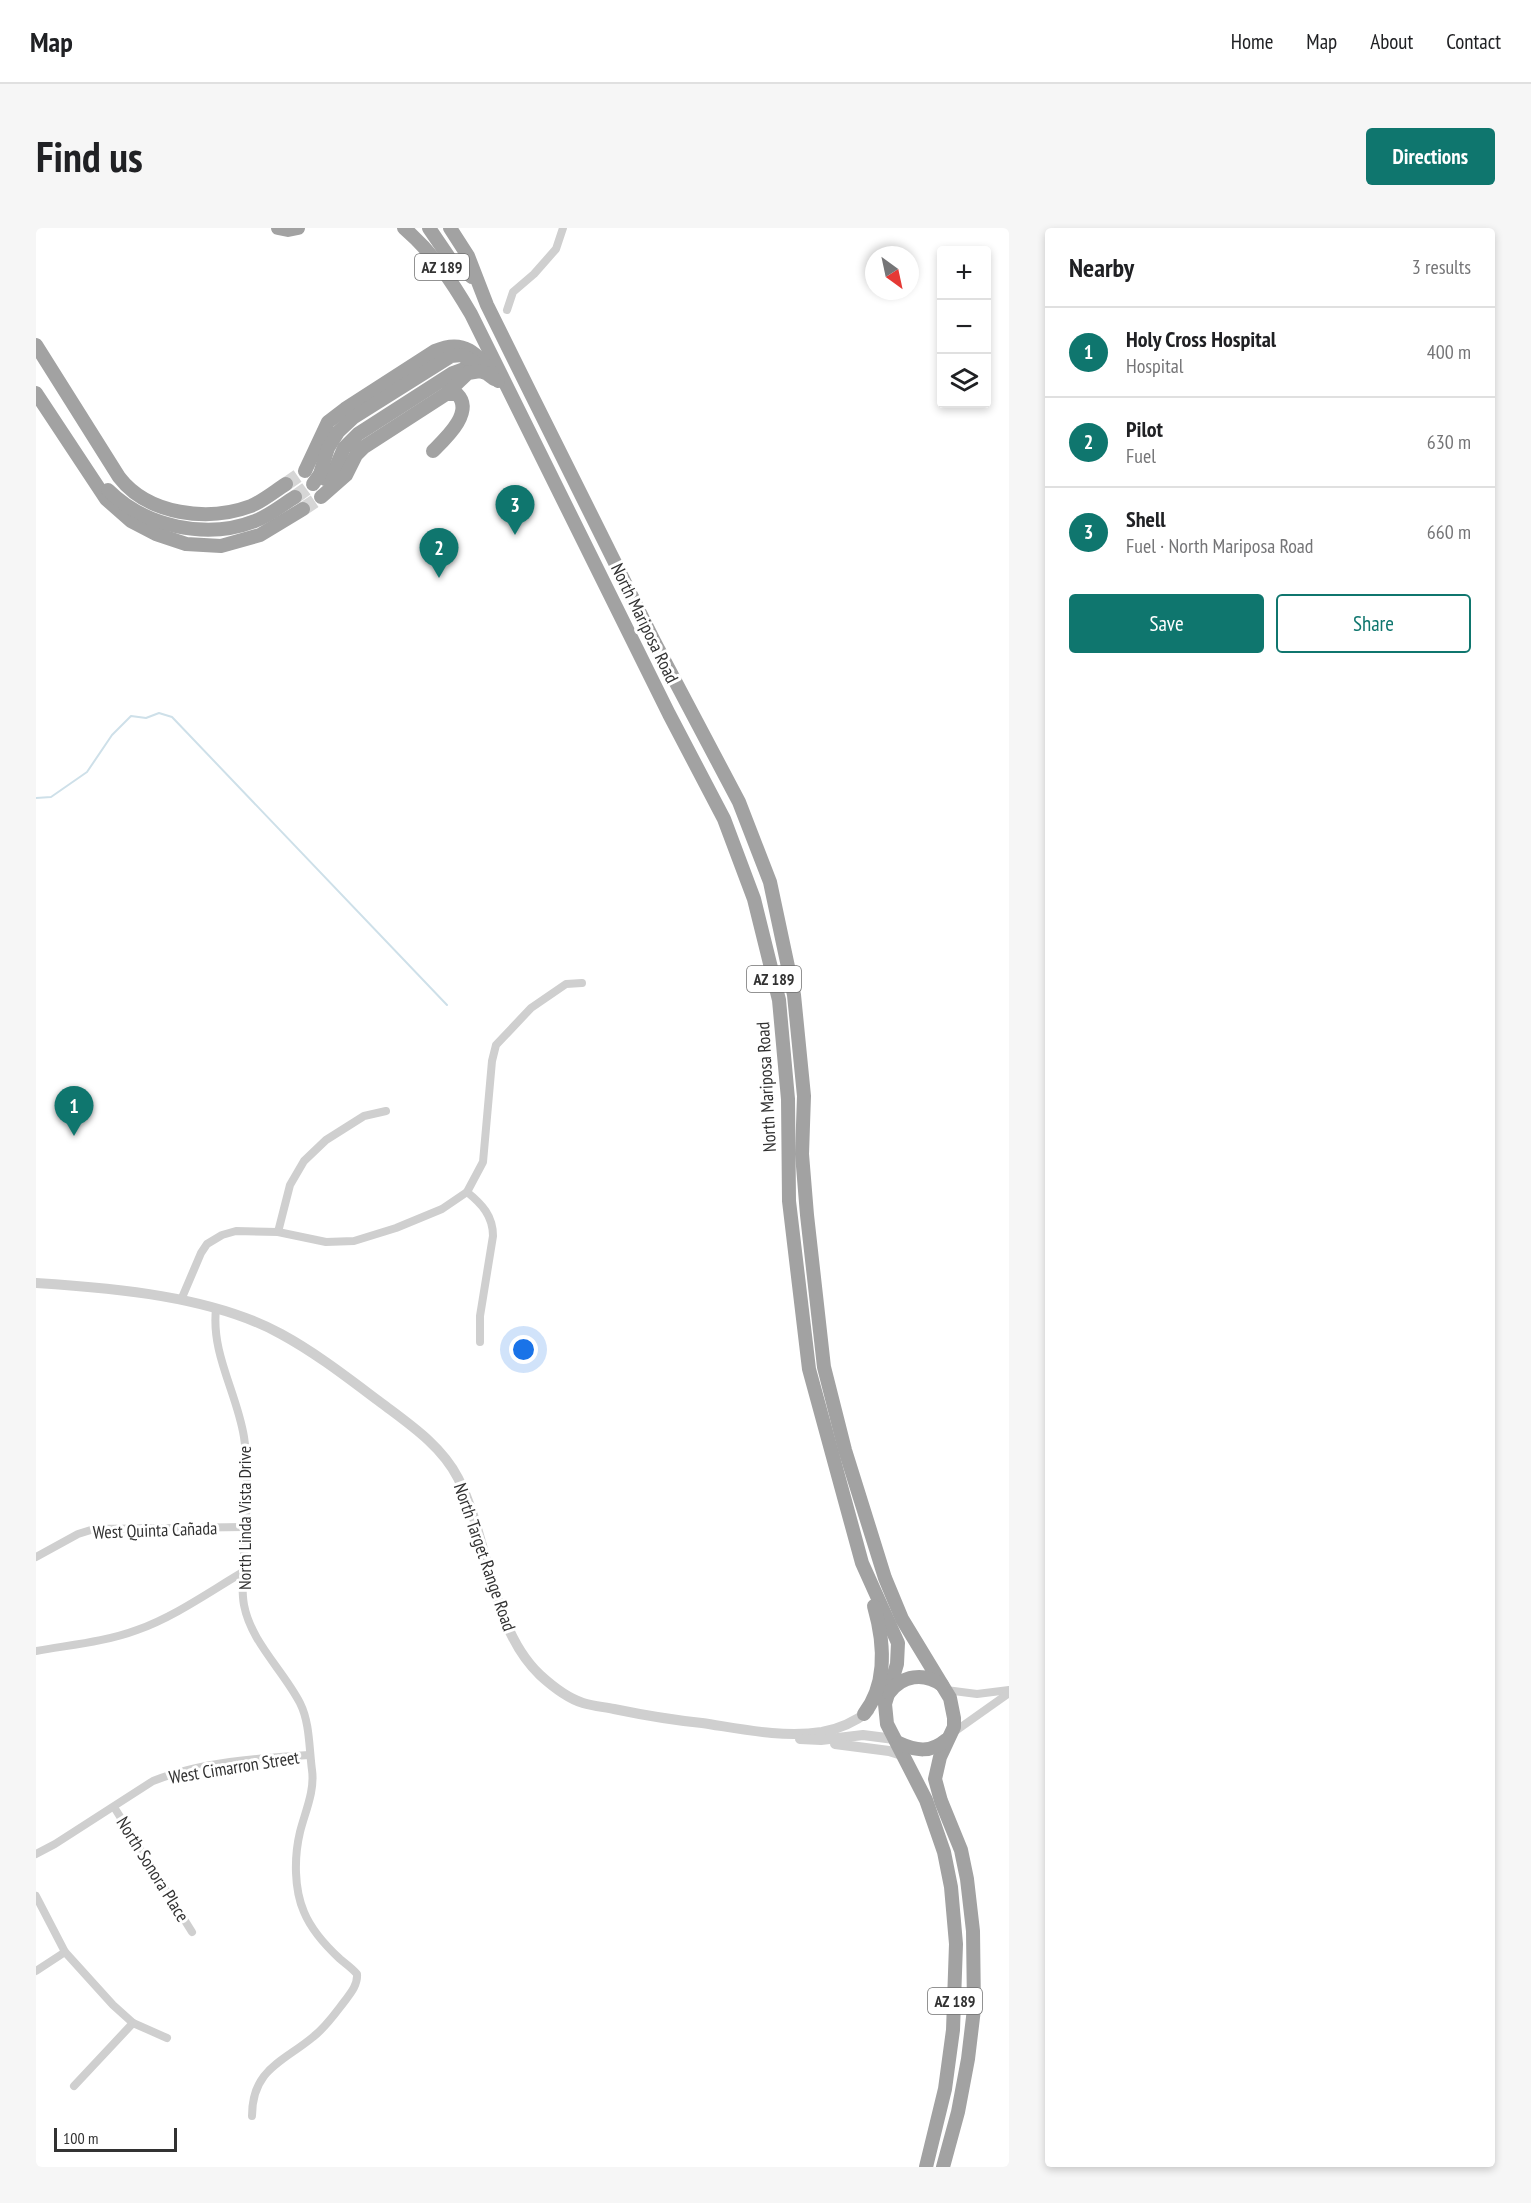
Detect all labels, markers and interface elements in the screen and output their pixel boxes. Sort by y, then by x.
text: Map [30,23,73,60]
text: Home [1231,28,1273,55]
text: Map [1306,28,1337,55]
text: About [1370,28,1413,55]
text: Contact [1446,28,1501,55]
button: Directions [1366,128,1495,185]
text: Find us [36,129,143,184]
north arrow [865,246,919,300]
map controls [937,246,991,408]
button: + [937,246,991,300]
text: Nearby [1069,251,1134,284]
road number: AZ 189 [415,254,469,280]
text: 3 results [1412,254,1471,280]
button: − [937,300,991,354]
text: Holy Cross Hospital [1126,325,1276,353]
text: 1 [1084,339,1093,365]
text: 400 m [1427,339,1471,365]
text: Hospital [1126,353,1183,379]
button: layers [937,354,991,408]
text: Pilot [1126,415,1163,443]
text: 2 [1084,429,1093,455]
text: 630 m [1427,429,1471,455]
text: Fuel [1126,443,1156,469]
pin: 3 [496,486,534,535]
text: Shell [1126,505,1166,533]
text: 3 [1084,519,1093,545]
text: 660 m [1427,519,1471,545]
pin: 2 [420,528,458,578]
text: Fuel · North Mariposa Road [1126,533,1314,559]
street label: North Mariposa Road [606,559,684,687]
button: Save [1069,594,1264,653]
button: Share [1276,594,1471,653]
road number: AZ 189 [747,966,801,992]
street label: North Mariposa Road [751,1021,781,1153]
pin: 1 [54,1086,93,1136]
your location [509,1335,538,1364]
street label: North Linda Vista Drive [233,1446,256,1590]
street label: North Target Range Road [449,1480,521,1634]
street label: West Quinta Cañada [92,1516,218,1544]
street label: West Cimarron Street [167,1745,301,1789]
street label: North Sonora Place [112,1812,194,1926]
road number: AZ 189 [928,1988,982,2014]
scale bar [54,2125,177,2152]
text: 100 m [63,2128,98,2148]

